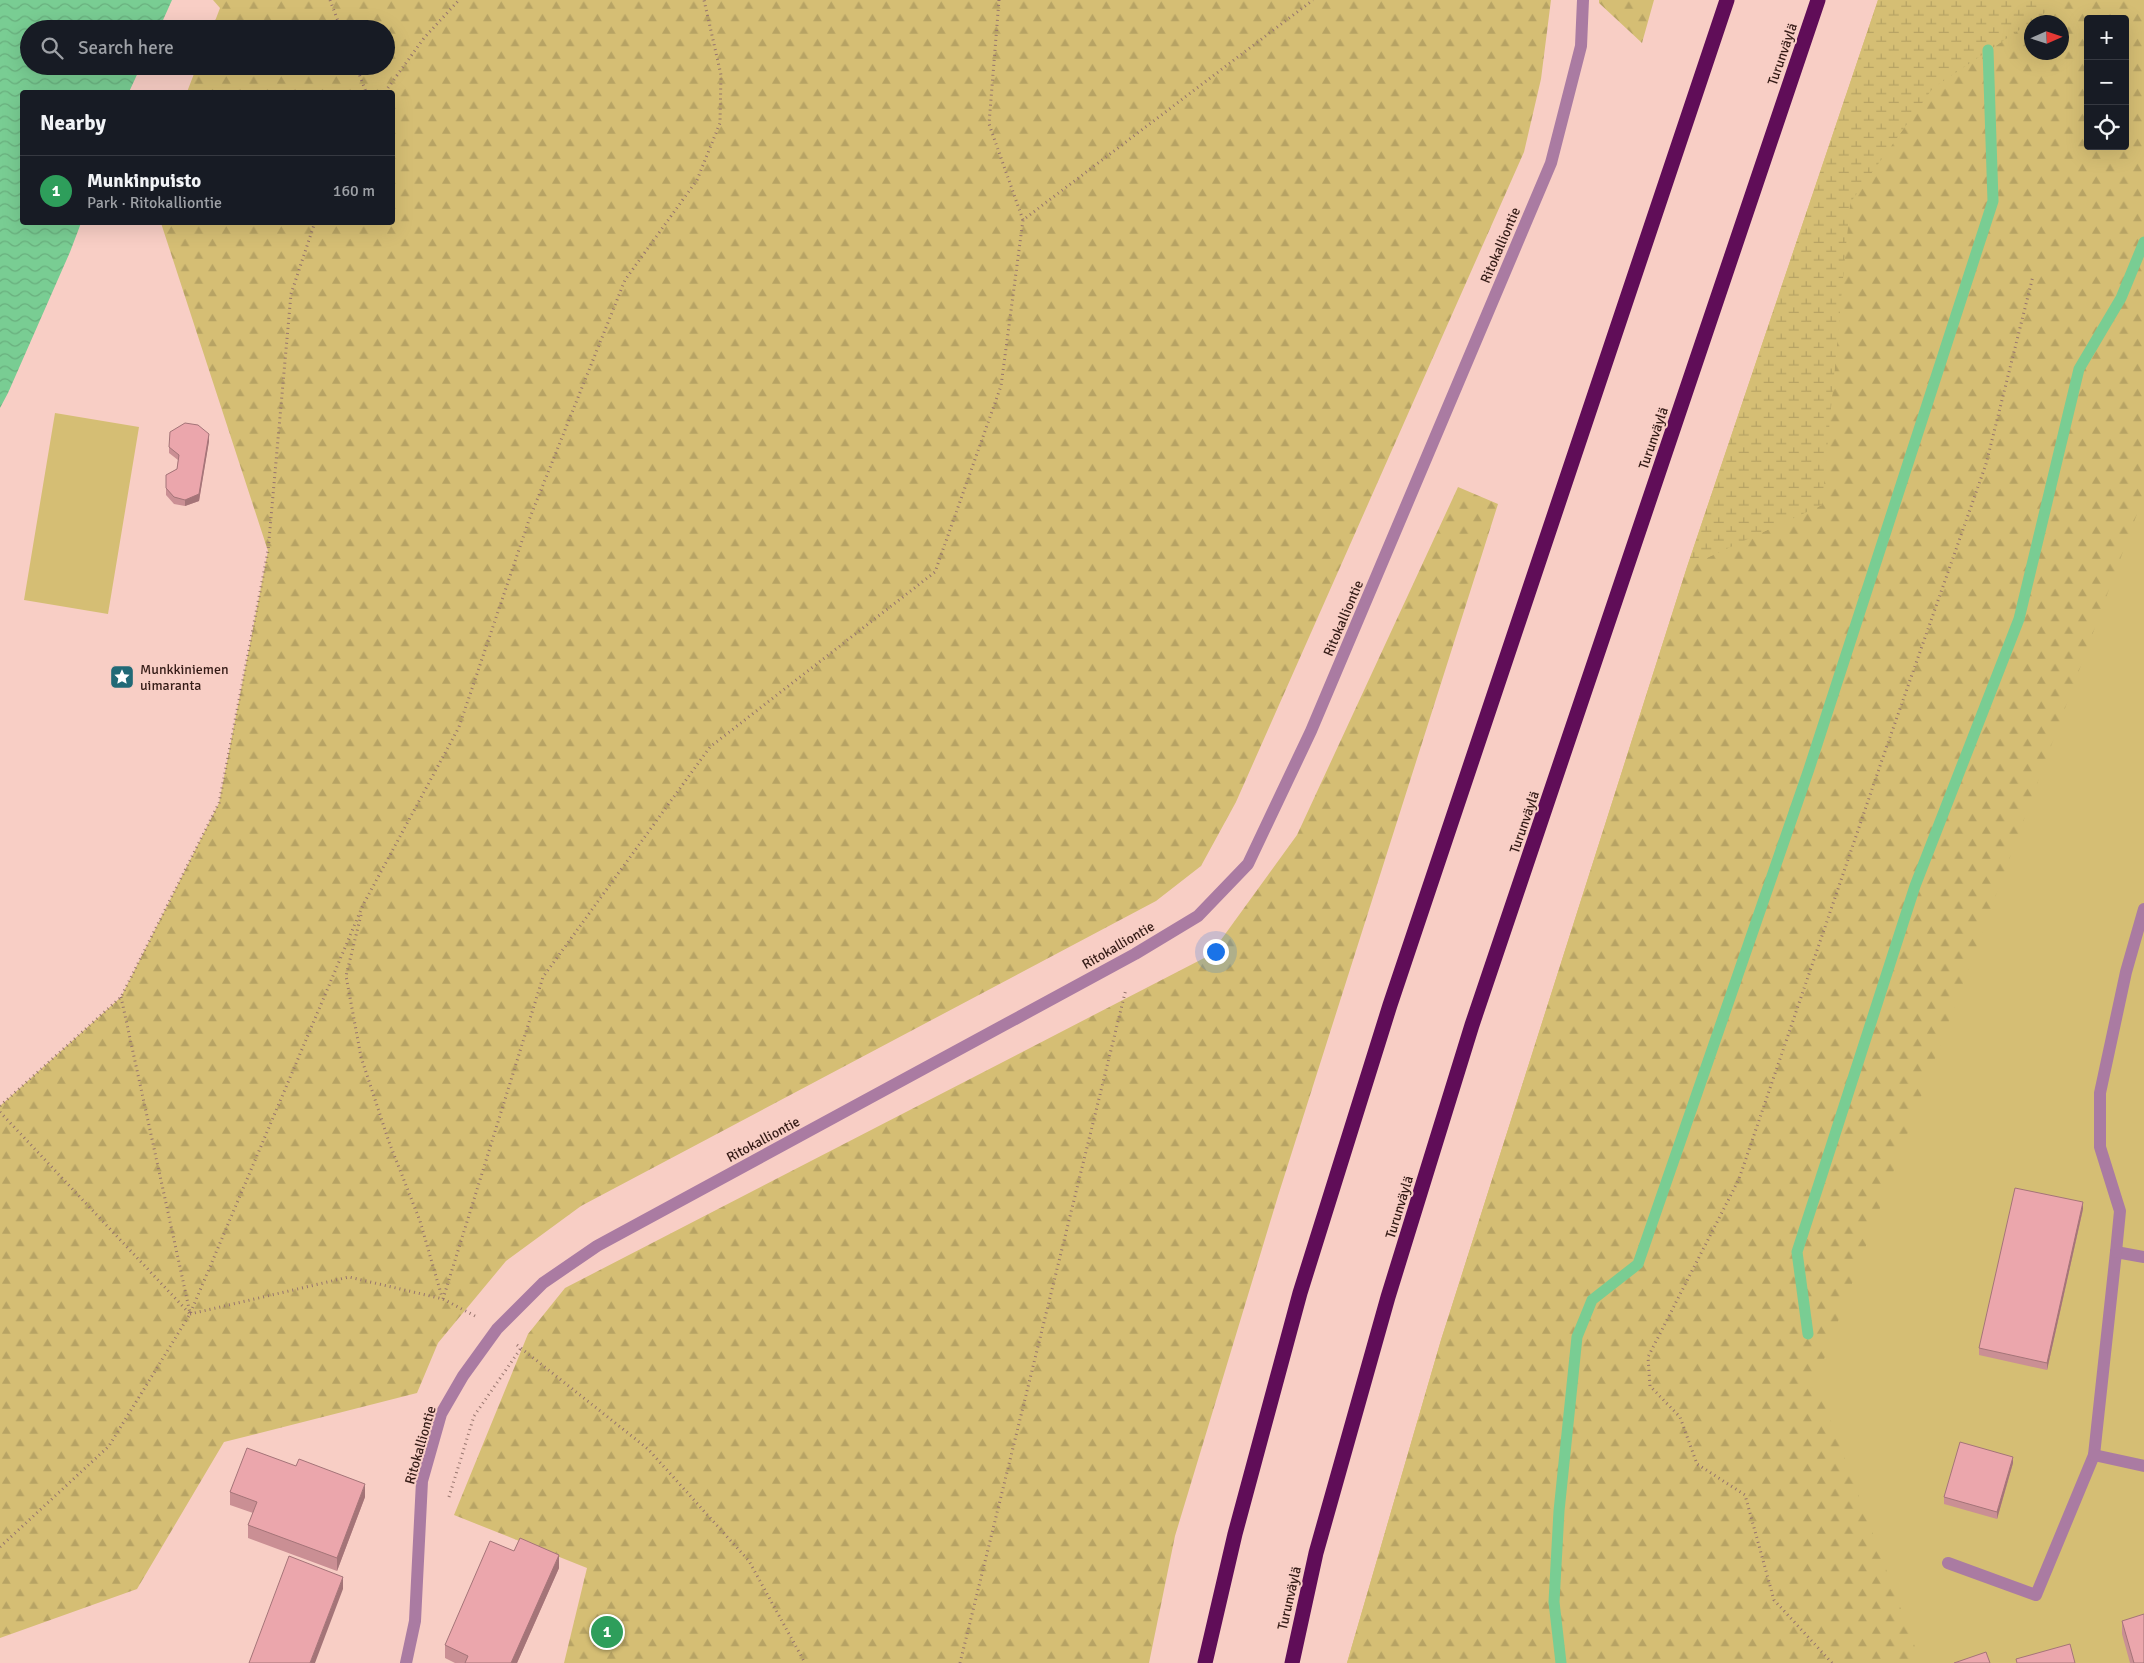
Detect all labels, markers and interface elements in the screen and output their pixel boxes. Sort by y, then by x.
north arrow [2024,15,2069,60]
map controls [2084,15,2129,150]
button: + [2084,15,2129,60]
search box [20,20,395,75]
street label: Turunväylä [1764,21,1801,88]
icon: search [38,34,66,62]
text: Search here [78,36,174,60]
button: − [2084,60,2129,105]
button: locate [2084,105,2129,150]
text: Nearby [40,110,106,136]
text: Munkinpuisto [87,169,201,193]
text: 1 [52,181,60,201]
text: 160 m [333,181,375,201]
text: Park · Ritokalliontie [87,193,222,213]
street label: Ritokalliontie [1477,205,1524,286]
street label: Turunväylä [1635,405,1672,472]
street label: Ritokalliontie [1320,578,1367,659]
place label: Munkkiniemen uimaranta [140,661,229,694]
place icon: Munkkiniemen uimaranta [109,664,135,690]
street label: Turunväylä [1506,789,1543,856]
street label: Ritokalliontie [1079,918,1157,973]
your location [1203,939,1229,965]
street label: Ritokalliontie [724,1113,803,1166]
street label: Turunväylä [1382,1174,1417,1241]
street label: Ritokalliontie [401,1404,440,1486]
street label: Turunväylä [1274,1565,1305,1632]
pin: 1 [591,1613,623,1651]

